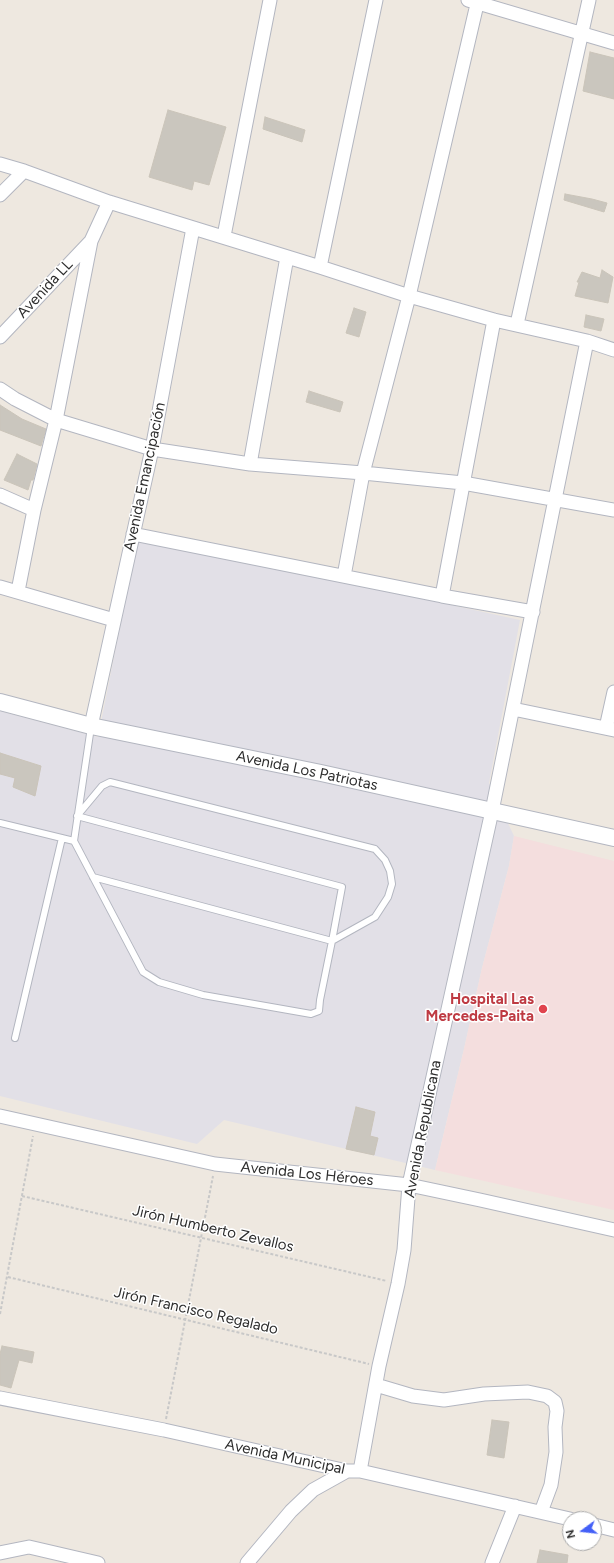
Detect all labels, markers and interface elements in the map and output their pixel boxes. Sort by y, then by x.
street label: Avenida LL [13,256,77,322]
street label: Avenida Emancipación [120,401,170,553]
street label: Avenida Los Patriotas [235,747,379,795]
place label: Hospital Las Mercedes-Paita [426,991,534,1026]
marker: Hospital Las Mercedes-Paita [537,1003,549,1015]
street label: Avenida Republicana [401,1059,445,1199]
street label: Avenida Los Héroes [240,1158,374,1190]
street label: Jirón Humberto Zevallos [131,1202,295,1256]
street label: Jirón Francisco Regalado [112,1283,280,1339]
street label: Avenida Municipal [223,1436,347,1478]
north arrow [562,1511,602,1551]
text: N [564,1528,578,1540]

